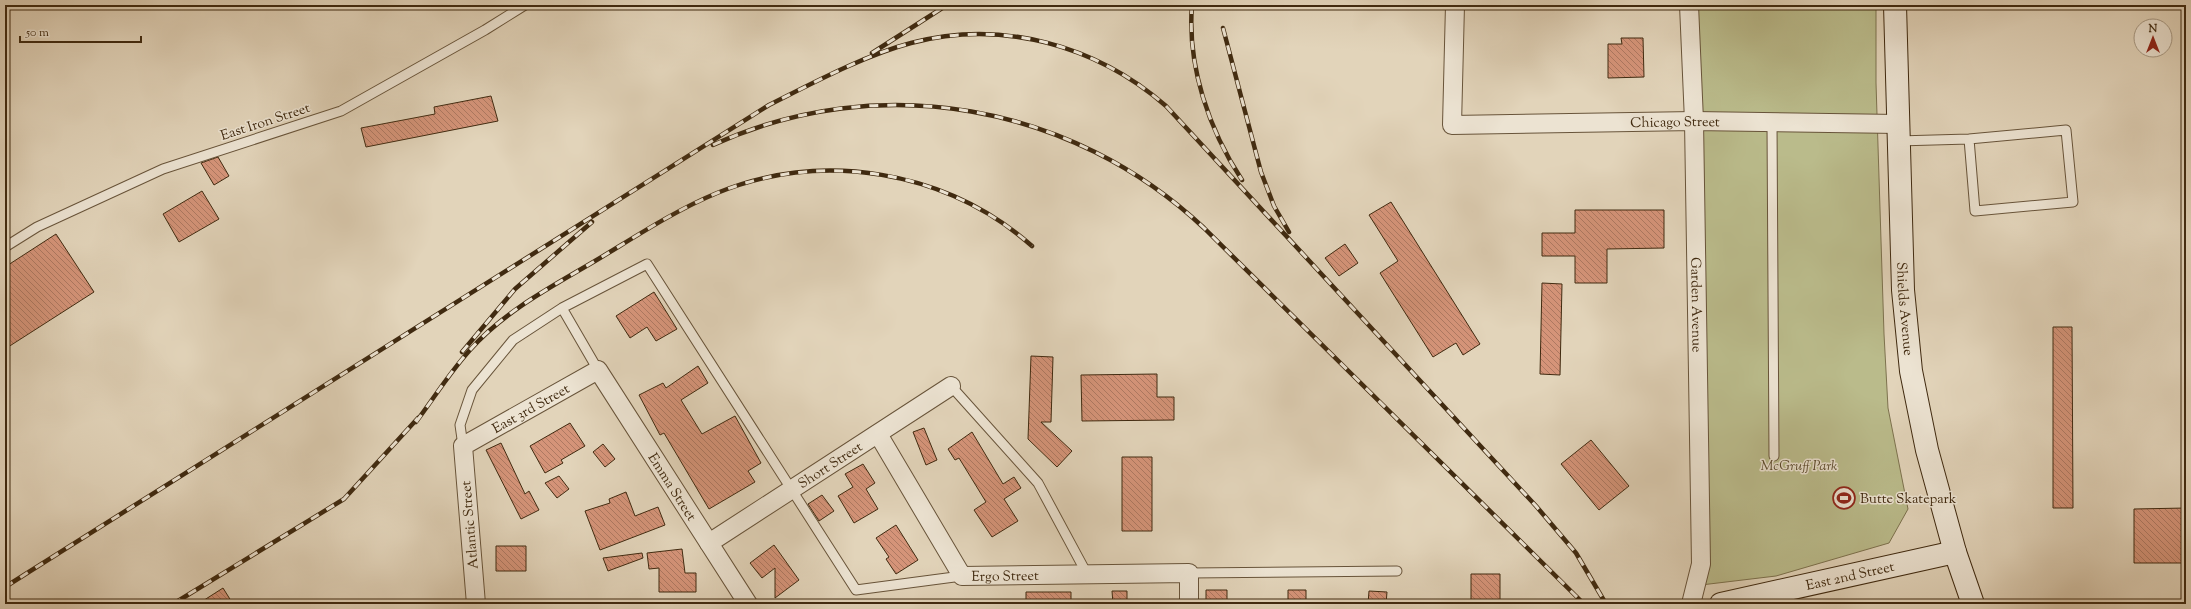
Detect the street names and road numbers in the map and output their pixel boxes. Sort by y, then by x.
street label: East Iron Street [218,99,313,147]
street label: Chicago Street [1630,113,1720,134]
street label: Garden Avenue [1684,257,1706,353]
street label: Shields Avenue [1890,262,1917,357]
street label: East 3rd Street [489,380,574,440]
street label: Short Street [795,438,867,495]
street label: Emma Street [642,450,700,526]
street label: Atlantic Street [457,480,485,570]
street label: East 2nd Street [1804,558,1897,597]
street label: Ergo Street [971,567,1039,588]

